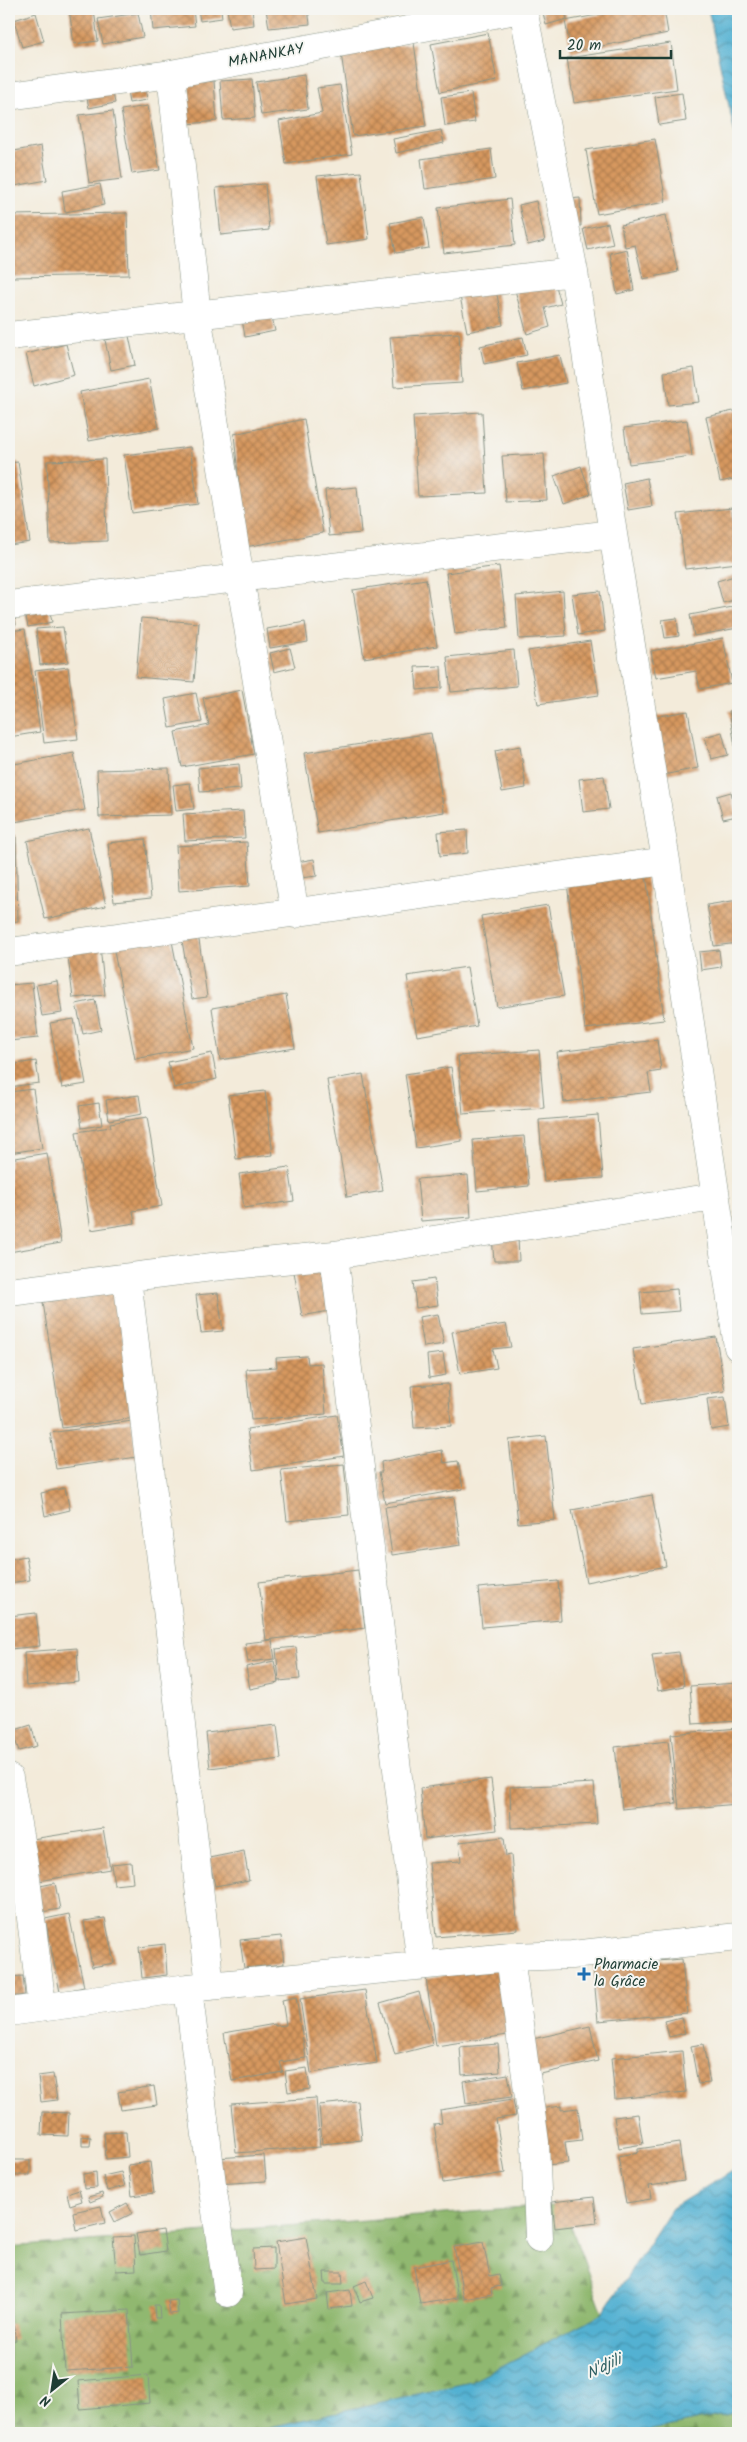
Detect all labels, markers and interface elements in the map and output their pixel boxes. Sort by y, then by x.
scale bar [560,28,671,60]
text: 20 m [567,34,601,58]
street label: MANANKAY [226,37,307,75]
place label: Pharmacie la Grâce [594,1953,658,1994]
marker: Pharmacie la Grâce [578,1968,590,1980]
water label: N'djili [582,2346,629,2386]
north arrow [28,2364,78,2414]
text: N [37,2389,55,2412]

